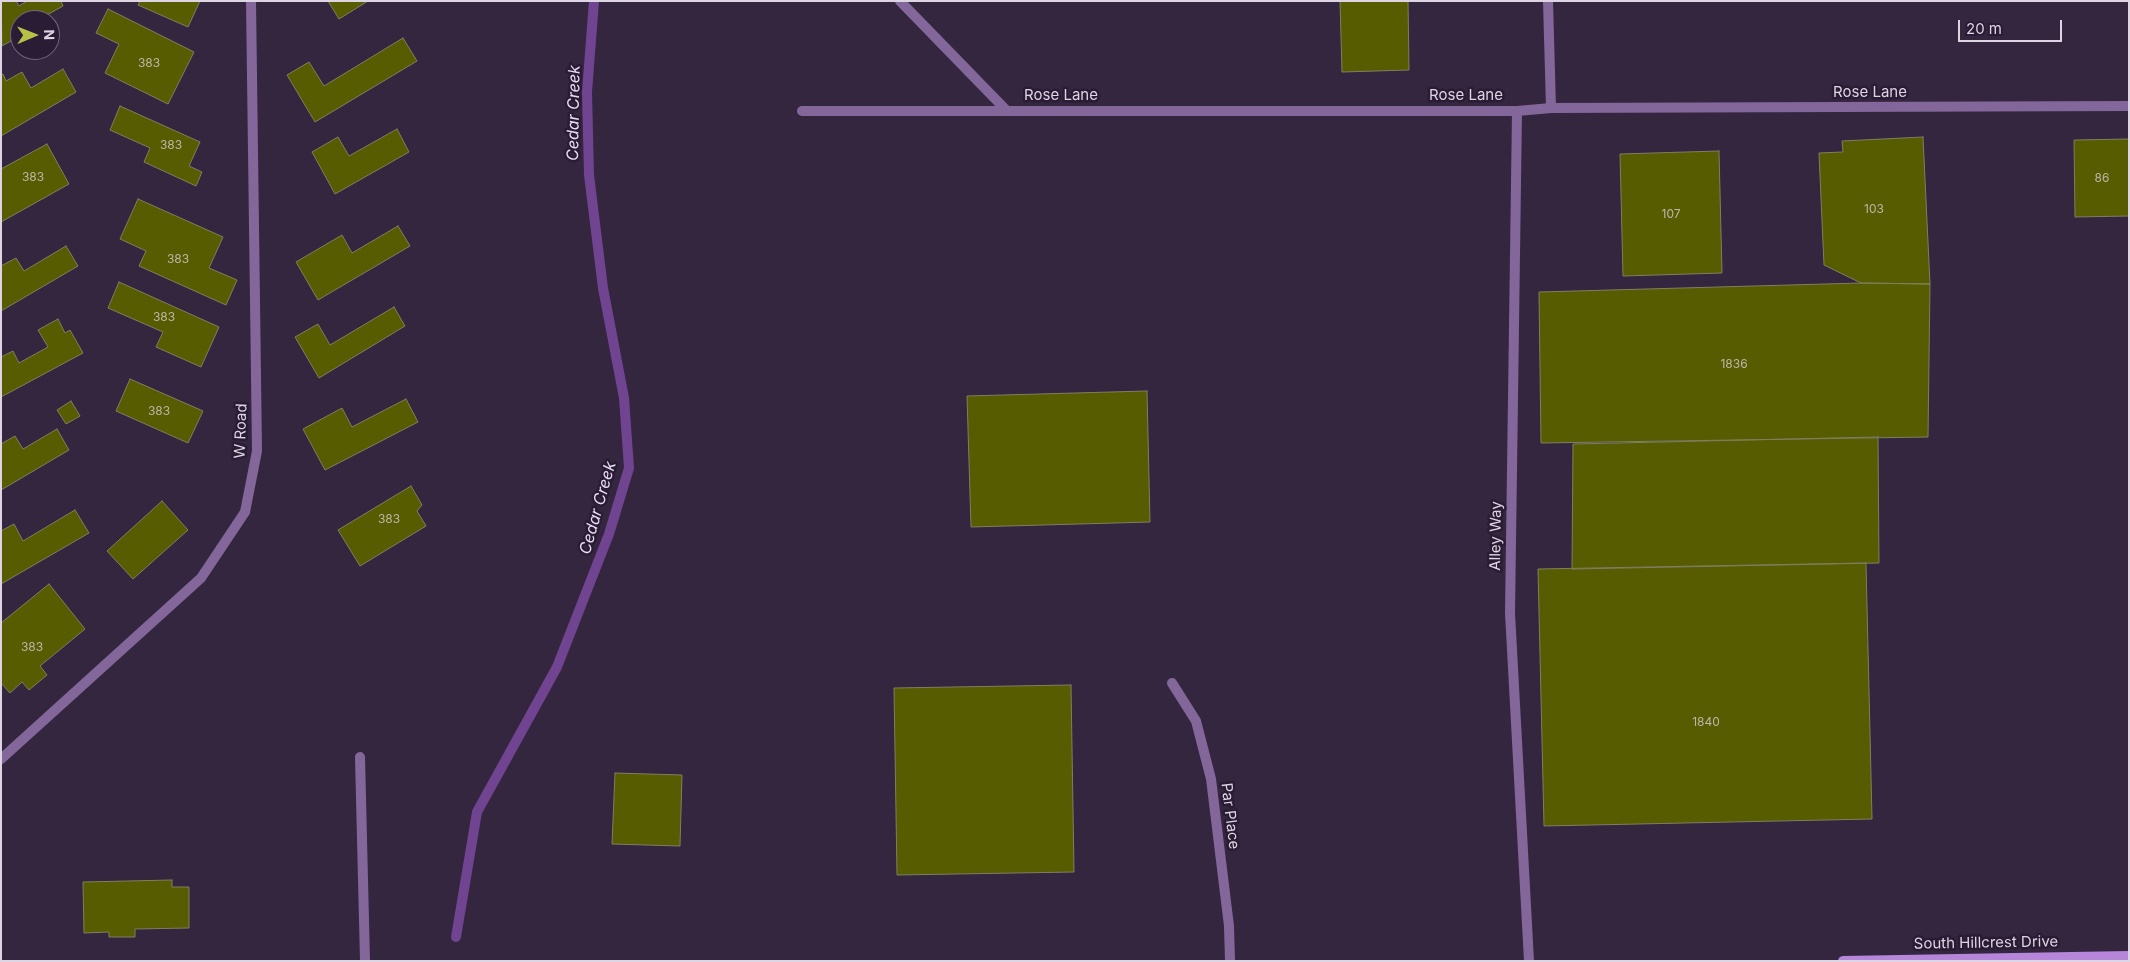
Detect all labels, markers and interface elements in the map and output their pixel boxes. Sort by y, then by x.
north arrow [10,10,60,60]
scale bar [1960,10,2064,42]
text: 20 m [1966,19,2002,38]
text: N [41,29,58,40]
house number: 383 [138,56,160,70]
water label: Cedar Creek [564,65,584,161]
street label: Rose Lane [1833,83,1907,101]
street label: Rose Lane [1024,86,1098,104]
street label: Rose Lane [1429,86,1503,104]
house number: 383 [160,138,182,152]
house number: 383 [22,170,44,184]
house number: 86 [2095,171,2109,185]
house number: 103 [1864,202,1884,216]
house number: 107 [1661,207,1681,221]
house number: 383 [167,252,189,266]
house number: 383 [153,310,175,324]
house number: 1836 [1720,357,1748,371]
street label: W Road [231,403,251,459]
house number: 383 [148,404,170,418]
water label: Cedar Creek [576,459,620,557]
street label: Alley Way [1486,501,1506,571]
house number: 383 [378,512,400,526]
house number: 383 [21,640,43,654]
house number: 1840 [1692,715,1720,729]
street label: Par Place [1217,782,1243,850]
street label: South Hillcrest Drive [1914,933,2058,953]

